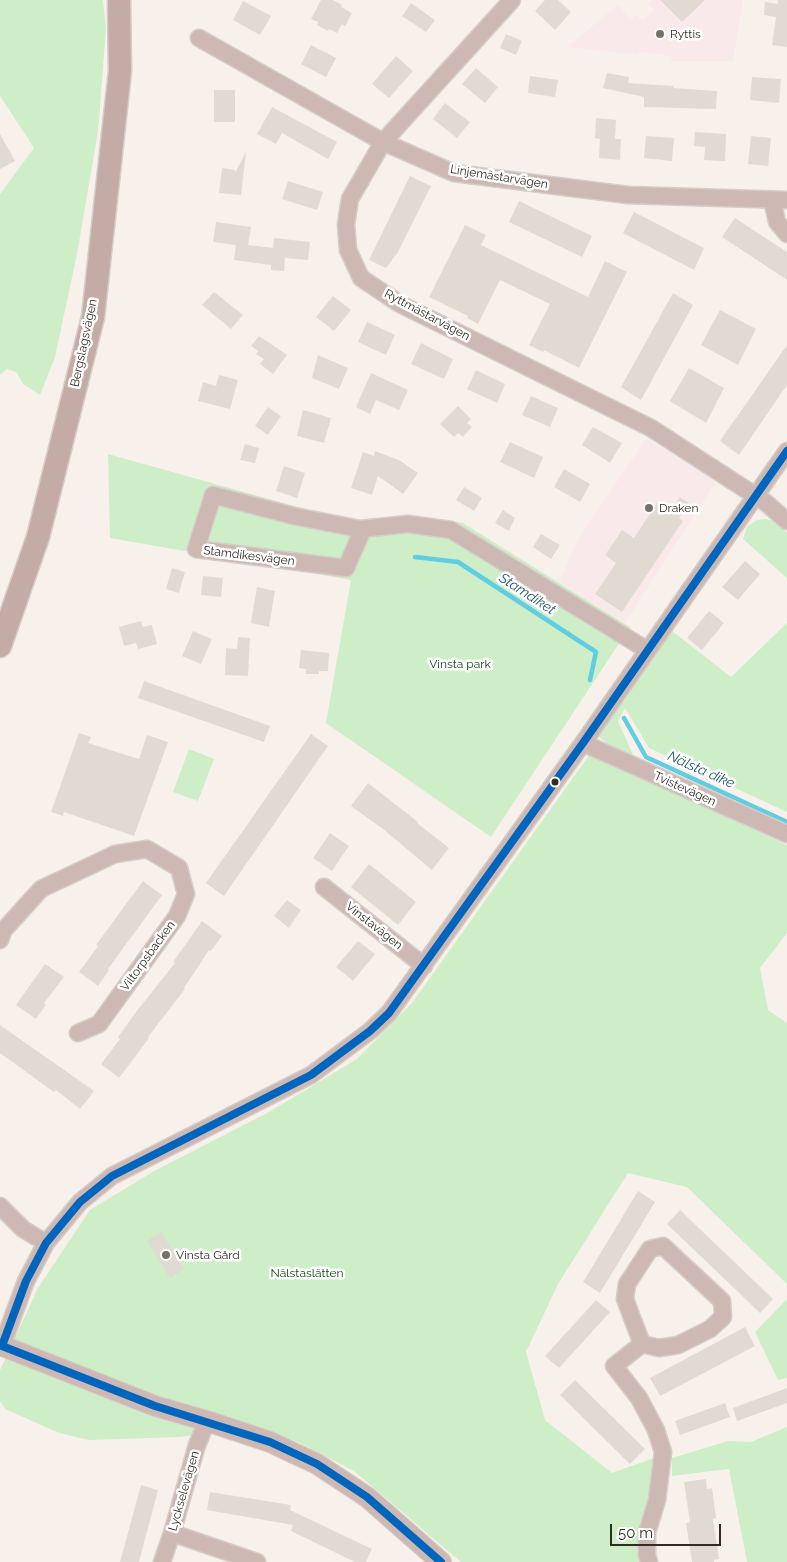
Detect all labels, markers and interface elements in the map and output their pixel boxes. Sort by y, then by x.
place label: Ryttis [670,27,701,41]
marker: Ryttis [654,28,666,40]
street label: Linjemästarvägen [449,162,549,192]
street label: Ryttmästarvägen [382,286,472,344]
street label: Bergslagsvägen [68,298,100,388]
place label: Draken [659,501,698,515]
marker: Draken [643,502,655,514]
street label: Stamdikesvägen [203,543,295,569]
water label: Stamdiket [496,570,558,618]
park label: Vinsta park [429,657,491,671]
water label: Nälsta dike [665,748,737,792]
street label: Tvistevägen [652,769,718,809]
unlabelled marker [550,777,560,787]
street label: Vinstavägen [343,899,405,953]
street label: Viltorpsbacken [118,918,178,994]
place label: Vinsta Gård [176,1248,240,1262]
marker: Vinsta Gård [160,1249,172,1261]
park label: Nälstaslätten [271,1266,343,1280]
street label: Lyckselevägen [166,1449,202,1533]
scale bar [612,1514,723,1546]
text: 50 m [618,1524,653,1542]

